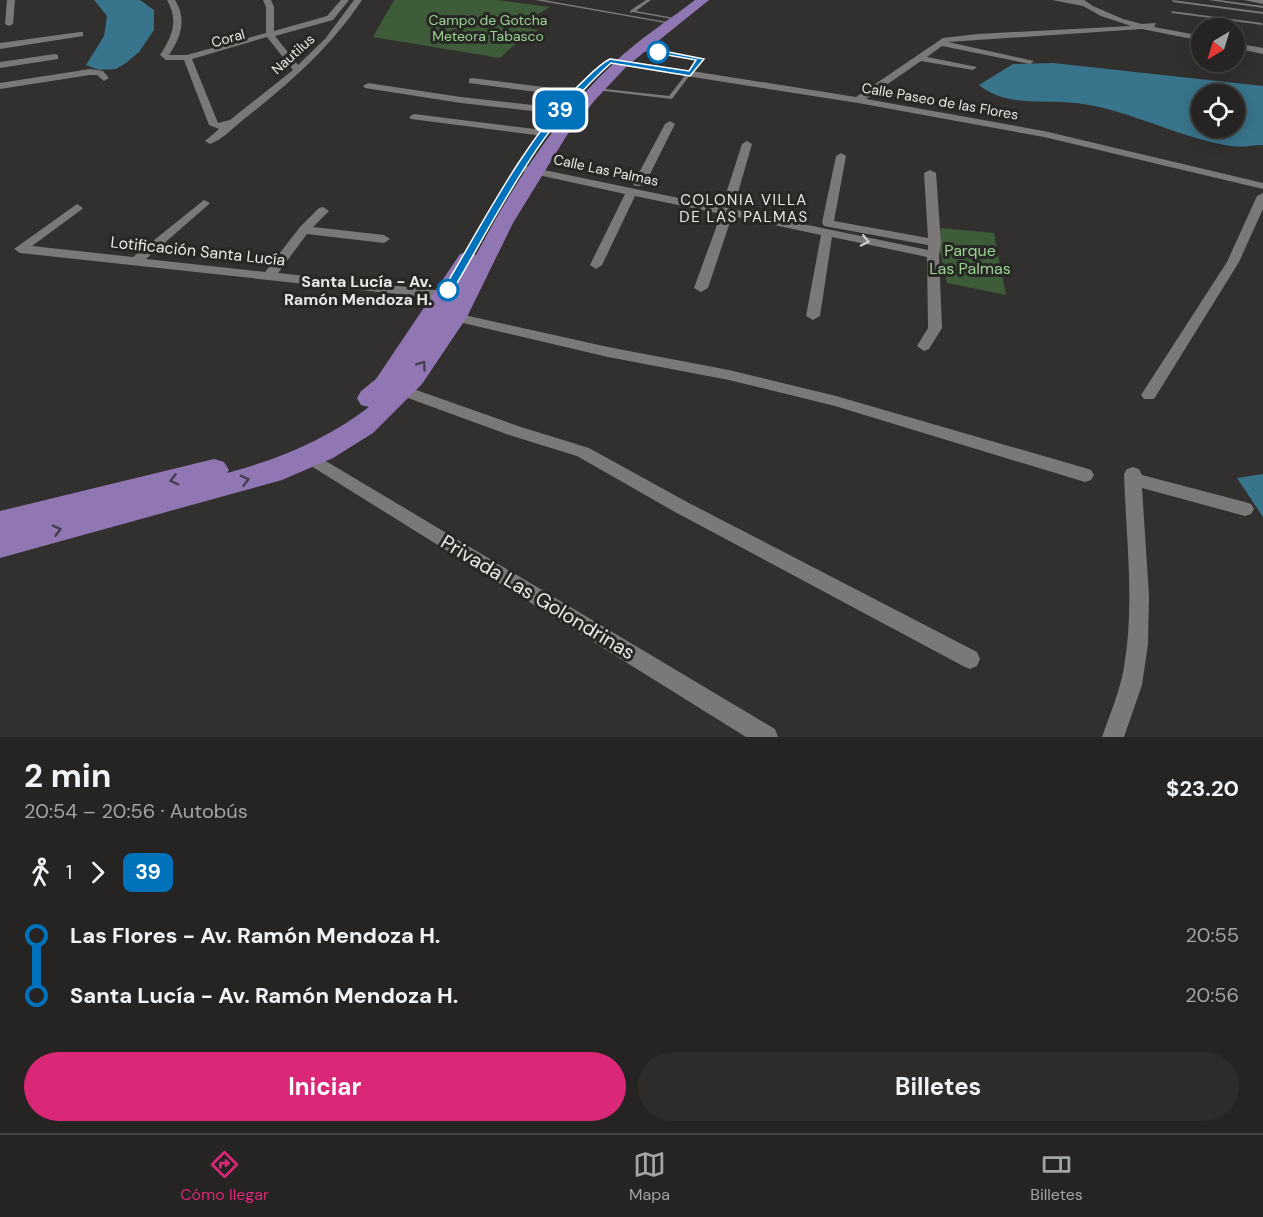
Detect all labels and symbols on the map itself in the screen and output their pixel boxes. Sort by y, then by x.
park label: Campo de Gotcha Meteora Tabasco [429,11,547,45]
north arrow [1191,18,1245,72]
street label: Coral [209,25,247,51]
street label: Nautilus [268,30,318,78]
unlabelled marker [647,41,669,63]
street label: Calle Paseo de las Flores [860,78,1020,124]
line badge: 39 [533,90,587,130]
street label: Calle Las Palmas [552,150,660,190]
district label: COLONIA VILLA DE LAS PALMAS [679,190,809,227]
street label: Lotificación Santa Lucía [110,231,286,271]
one-way arrow [859,234,869,247]
park label: Parque Las Palmas [929,240,1011,279]
place label: Santa Lucía - Av. Ramón Mendoza H. [284,271,432,310]
marker: Santa Lucía - Av. Ramón Mendoza H. [437,279,459,301]
one-way arrow [415,360,426,371]
one-way arrow [170,472,180,485]
one-way arrow [239,475,250,487]
one-way arrow [51,524,61,537]
street label: Privada Las Golondrinas [436,529,640,665]

